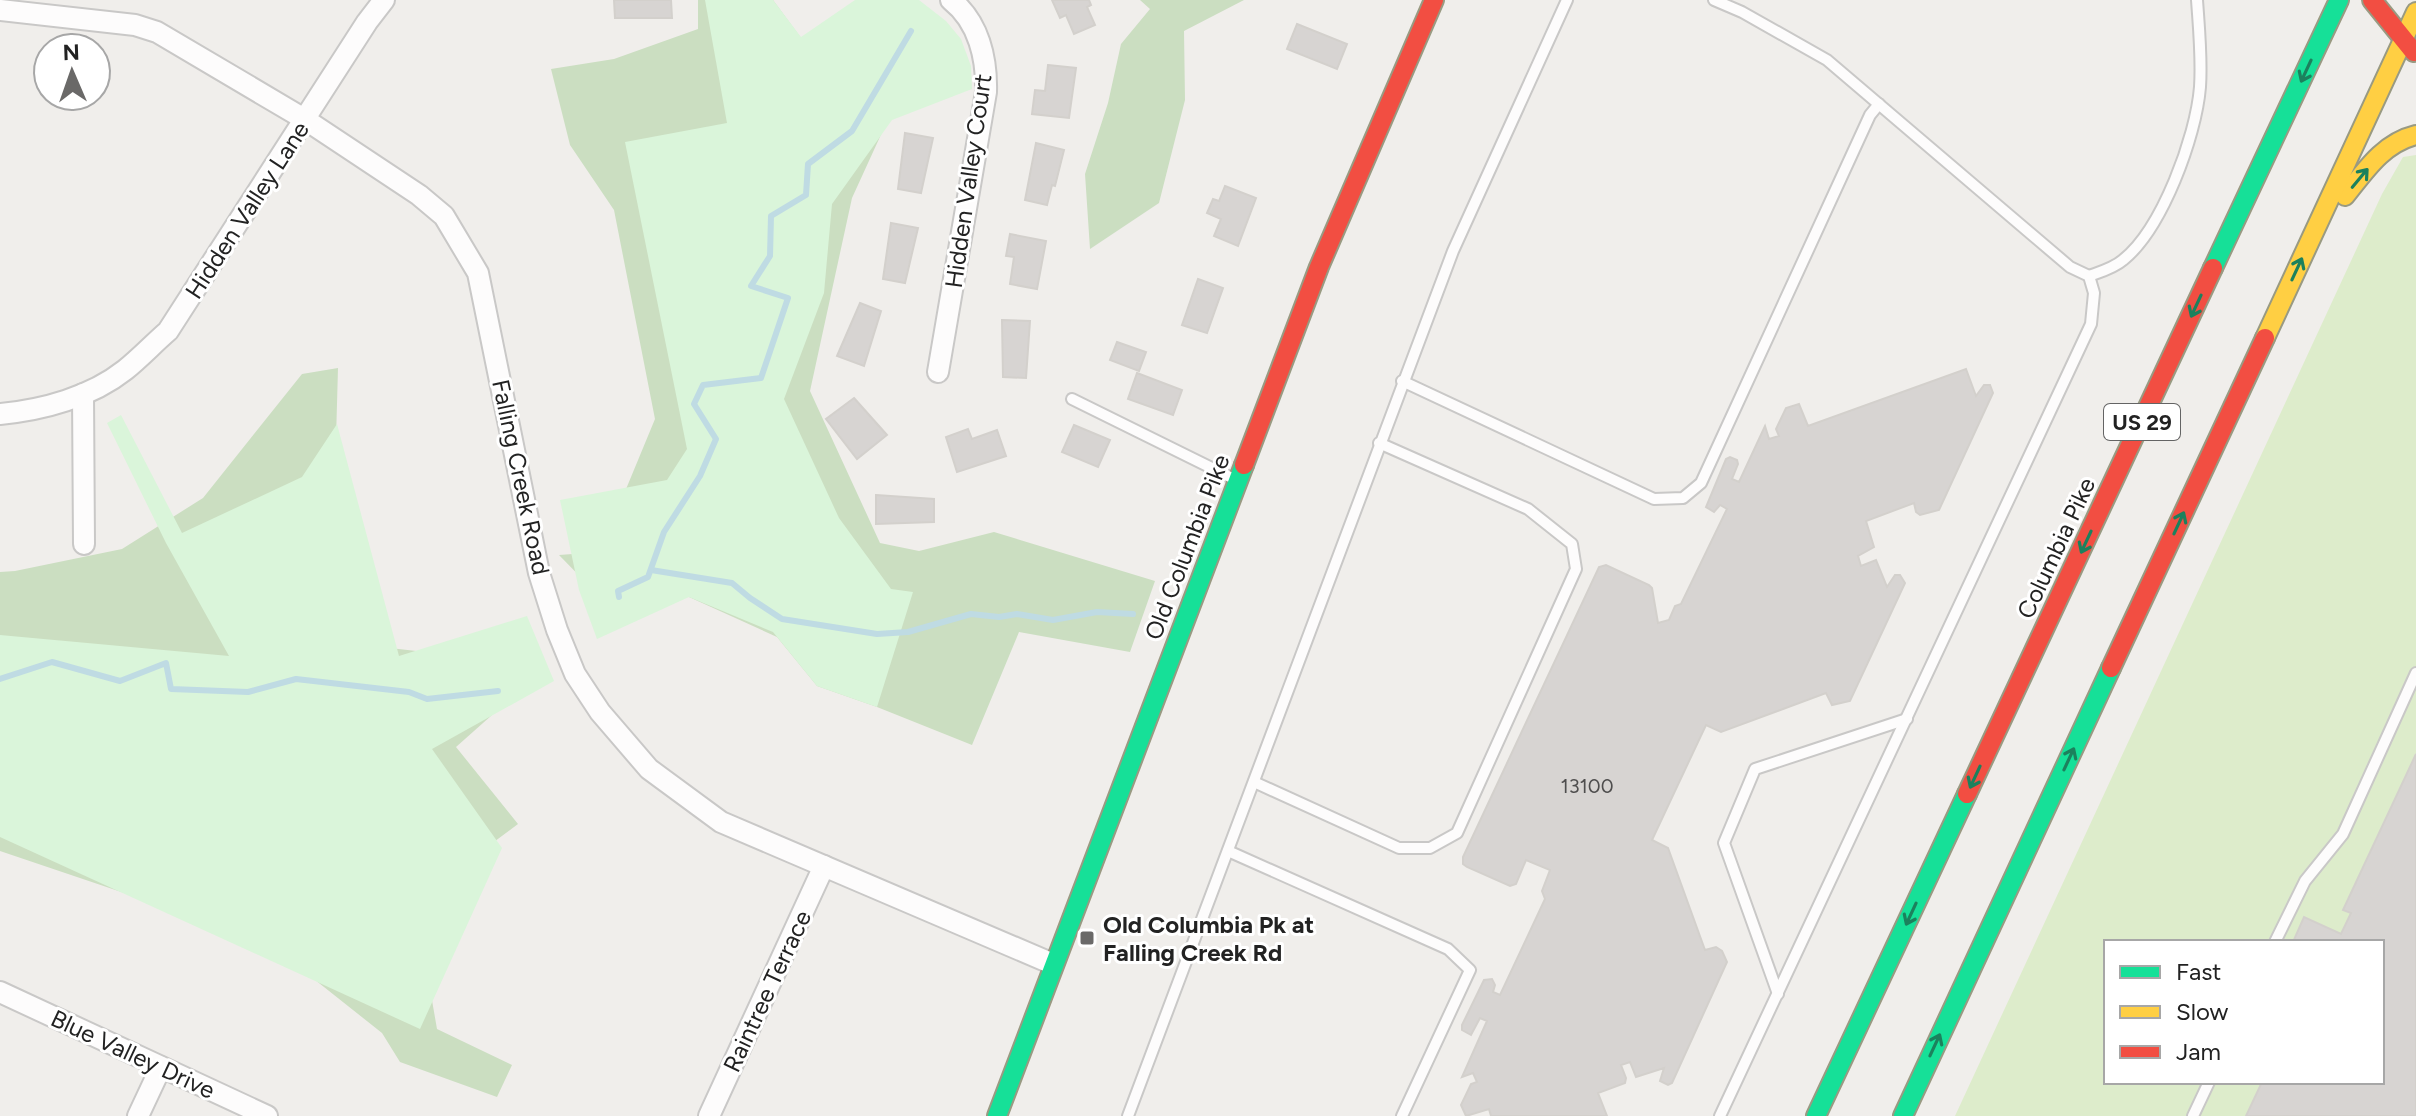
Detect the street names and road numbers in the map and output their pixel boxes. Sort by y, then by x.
street label: Hidden Valley Court [939,72,997,290]
street label: Hidden Valley Lane [179,116,315,304]
street label: Falling Creek Road [486,377,556,577]
road number: US 29 [2104,404,2180,440]
street label: Old Columbia Pike [1138,450,1236,644]
street label: Columbia Pike [2011,473,2101,623]
street label: Raintree Terrace [717,906,817,1076]
street label: Blue Valley Drive [46,1003,220,1105]

